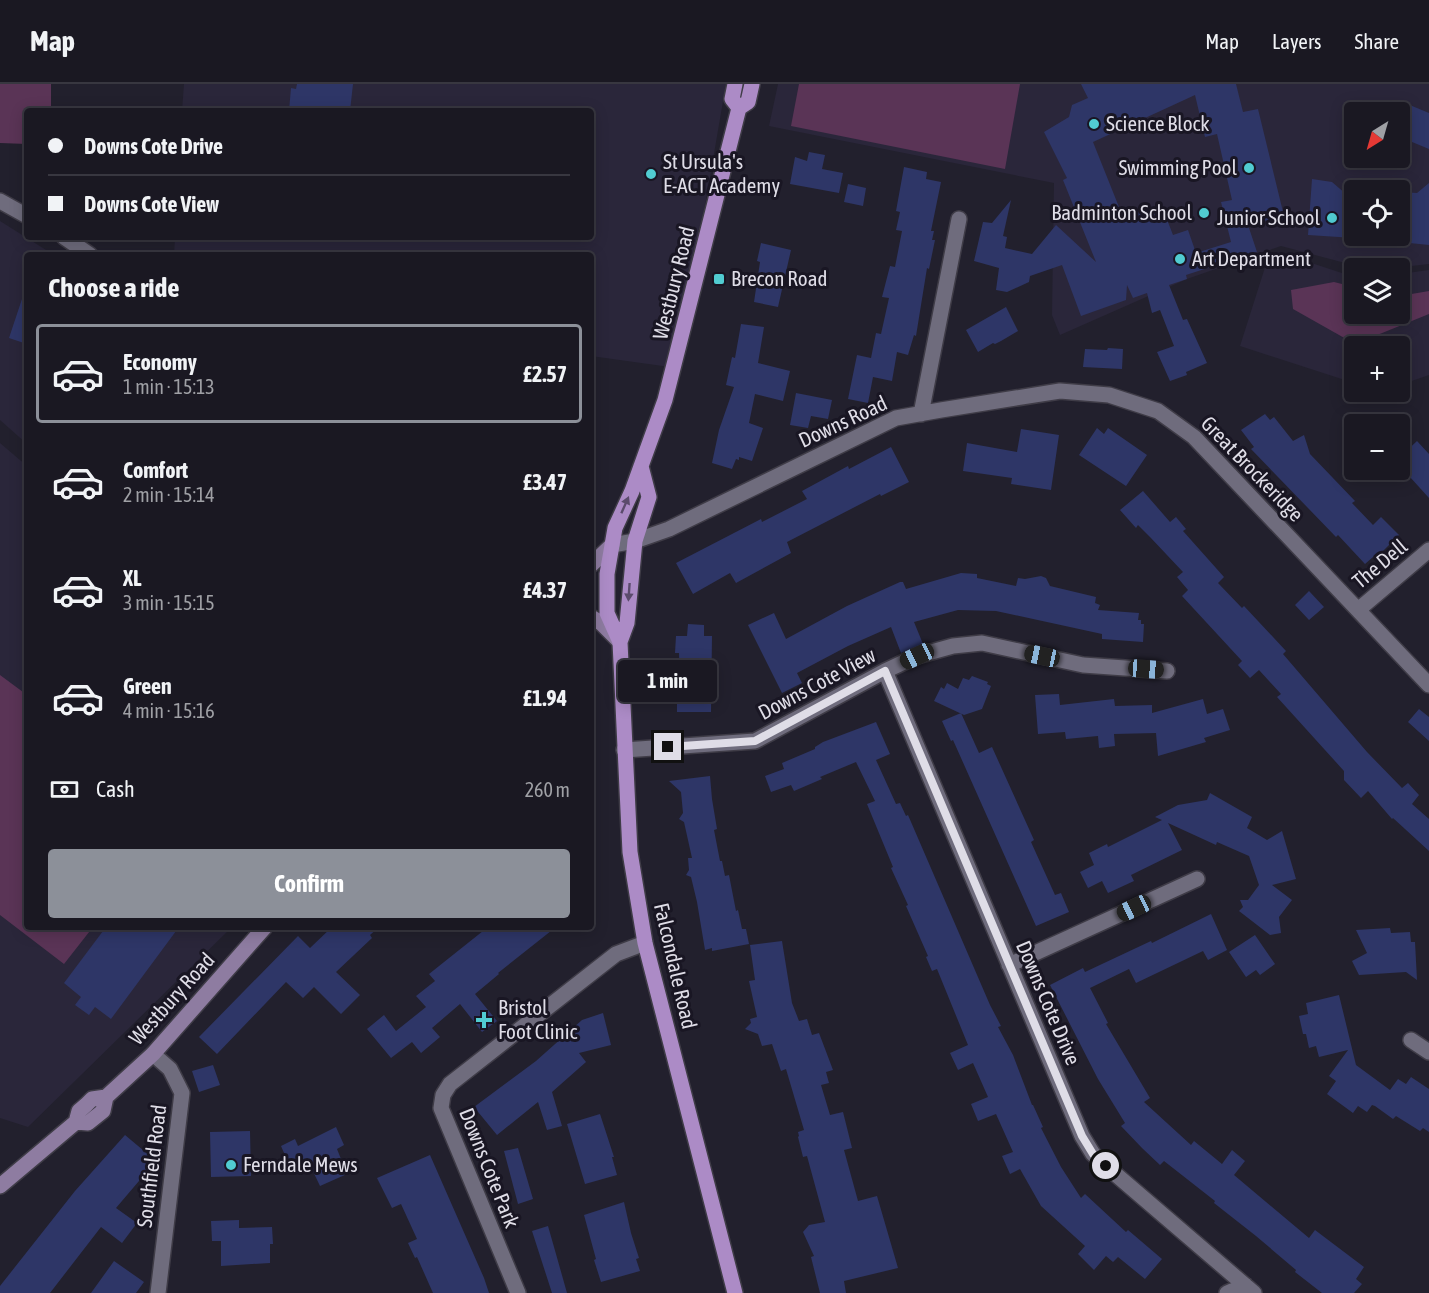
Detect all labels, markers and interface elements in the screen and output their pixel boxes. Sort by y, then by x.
text: Map [30,25,75,57]
text: Map [1205,29,1239,53]
text: Layers [1272,29,1322,53]
text: Share [1355,29,1399,53]
north arrow [1344,102,1410,168]
map controls [1344,102,1410,480]
place label: Science Block [1106,111,1210,135]
marker: Science Block [1087,117,1101,131]
text: Downs Cote Drive [84,133,223,159]
place label: St Ursula's E-ACT Academy [663,149,780,197]
place label: Swimming Pool [1118,155,1237,179]
marker: Swimming Pool [1242,161,1256,175]
marker: St Ursula's E-ACT Academy [644,167,658,181]
button: locate [1344,180,1410,246]
text: Downs Cote View [84,191,219,217]
place label: Badminton School [1051,200,1192,224]
place label: Junior School [1217,205,1320,229]
marker: Badminton School [1197,206,1211,220]
marker: Junior School [1325,211,1339,225]
street label: Westbury Road [647,224,699,342]
place label: Art Department [1192,246,1311,270]
marker: Art Department [1173,252,1187,266]
button: layers [1344,258,1410,324]
place label: Brecon Road [731,266,827,290]
text: Choose a ride [48,272,180,303]
marker: Brecon Road [712,272,726,286]
button: + [1344,336,1410,402]
icon: car [51,347,105,401]
text: Economy [123,349,197,375]
text: £2.57 [523,361,567,387]
text: 1 min · 15:13 [123,375,215,398]
street label: Downs Road [795,390,890,452]
street label: Great Brockeridge [1197,411,1309,526]
button: − [1344,414,1410,480]
icon: car [51,455,105,509]
text: Comfort [123,457,188,483]
text: £3.47 [523,469,567,495]
text: 2 min · 15:14 [123,483,215,506]
one-way arrow [621,497,630,514]
street label: The Dell [1347,533,1412,593]
icon: car [51,563,105,617]
text: XL [123,565,141,591]
text: £4.37 [523,577,567,603]
one-way arrow [624,582,634,601]
text: 3 min · 15:15 [123,591,215,614]
car [897,640,937,672]
street label: Downs Cote View [754,642,880,724]
car [1023,643,1061,669]
car [1127,659,1165,679]
callout: 1 min [618,660,718,702]
text: 1 min [647,669,688,692]
icon: car [51,671,105,725]
text: Green [123,673,172,699]
text: £1.94 [523,685,567,711]
text: 4 min · 15:16 [123,699,215,722]
route end [654,733,681,760]
icon: cash [48,773,81,806]
text: Cash [96,776,135,802]
text: 260 m [525,778,570,801]
button: Confirm [48,849,570,918]
car [1114,892,1154,924]
street label: Falcondale Road [650,900,702,1031]
street label: Downs Cote Drive [1012,937,1086,1068]
street label: Westbury Road [124,947,219,1049]
place label: Bristol Foot Clinic [498,995,578,1043]
marker: Bristol Foot Clinic [475,1011,493,1029]
street label: Southfield Road [132,1103,170,1229]
street label: Downs Cote Park [455,1104,525,1231]
place label: Ferndale Mews [243,1152,358,1176]
route start [1092,1152,1119,1179]
marker: Ferndale Mews [224,1158,238,1172]

